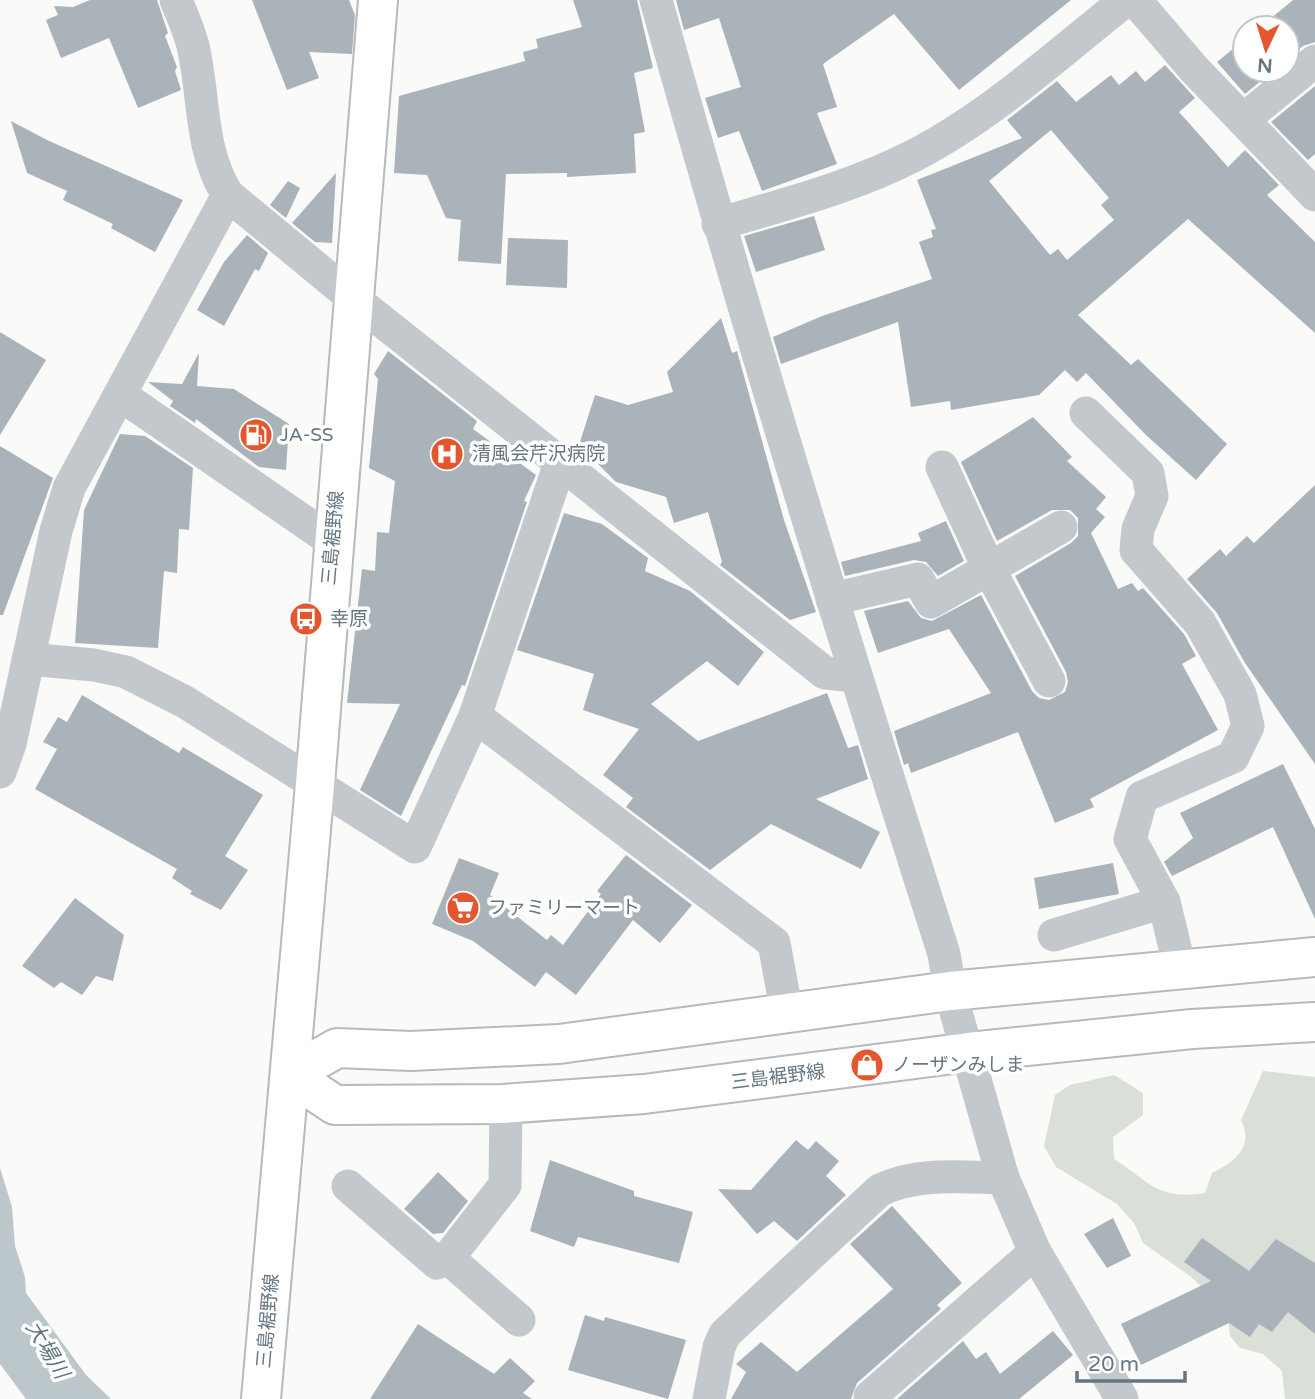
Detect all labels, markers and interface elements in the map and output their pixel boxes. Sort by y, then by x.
north arrow [1231,14,1301,84]
text: N [1257,53,1273,76]
fuel station icon: JA-SS [237,416,275,454]
place label: JA-SS [280,424,334,446]
hospital icon: 清風会芹沢病院 [428,435,466,473]
place label: 清風会芹沢病院 [472,443,605,465]
street label: 三島裾野線 [318,490,348,586]
bus stop icon: 幸原 [287,600,325,638]
place label: 幸原 [330,608,368,630]
supermarket icon: ファミリーマート [444,889,482,927]
place label: ファミリーマート [488,897,640,919]
shop icon: ノーザンみしま [848,1046,886,1084]
place label: ノーザンみしま [892,1054,1025,1076]
street label: 三島裾野線 [730,1060,826,1094]
street label: 三島裾野線 [253,1273,283,1369]
water label: 大場川 [20,1317,75,1385]
scale bar [1077,1340,1186,1384]
text: 20 m [1088,1352,1139,1377]

